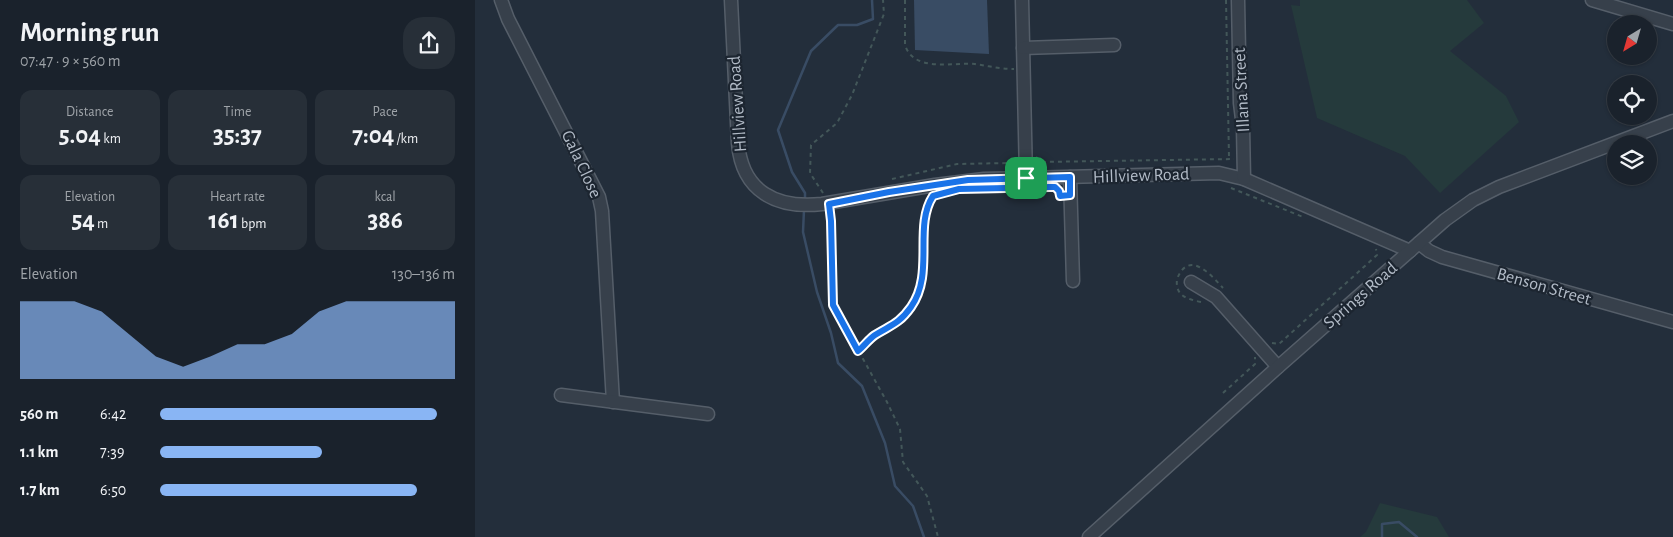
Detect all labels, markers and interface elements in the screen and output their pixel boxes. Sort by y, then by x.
north arrow [1607,15,1657,65]
map controls [1607,15,1657,185]
button: share [403,17,455,69]
text: Morning run [20,19,160,47]
street label: Illana Street [1231,47,1253,133]
text: 07:47 · 9 × 560 m [20,53,121,69]
street label: Hillview Road [726,55,750,153]
button: locate [1607,75,1657,125]
text: Distance [66,105,114,119]
text: Time [224,105,251,119]
text: Pace [373,105,398,119]
text: 5.04 [59,123,101,148]
text: 35:37 [213,123,262,148]
text: 7:04 [352,123,394,148]
street label: Gala Close [558,128,605,201]
text: km [101,132,121,146]
text: /km [394,132,418,146]
button: layers [1607,135,1657,185]
pin [1005,157,1047,199]
icon: arrive [1012,164,1040,192]
street label: Hillview Road [1092,165,1190,187]
text: Elevation [65,190,115,204]
text: Heart rate [210,190,265,204]
text: kcal [374,190,396,204]
text: 54 [71,208,95,233]
text: 161 [209,208,239,233]
text: 386 [368,208,403,233]
text: m [95,217,108,231]
text: bpm [239,217,266,231]
street label: Springs Road [1320,259,1401,332]
street label: Benson Street [1495,265,1593,309]
text: Elevation [20,266,78,282]
text: 130–136 m [392,266,455,282]
text: 560 m [20,406,58,422]
text: 6:42 [100,406,126,422]
text: 1.1 km [20,444,58,460]
text: 7:39 [100,444,124,460]
text: 1.7 km [20,482,60,498]
text: 6:50 [100,482,126,498]

